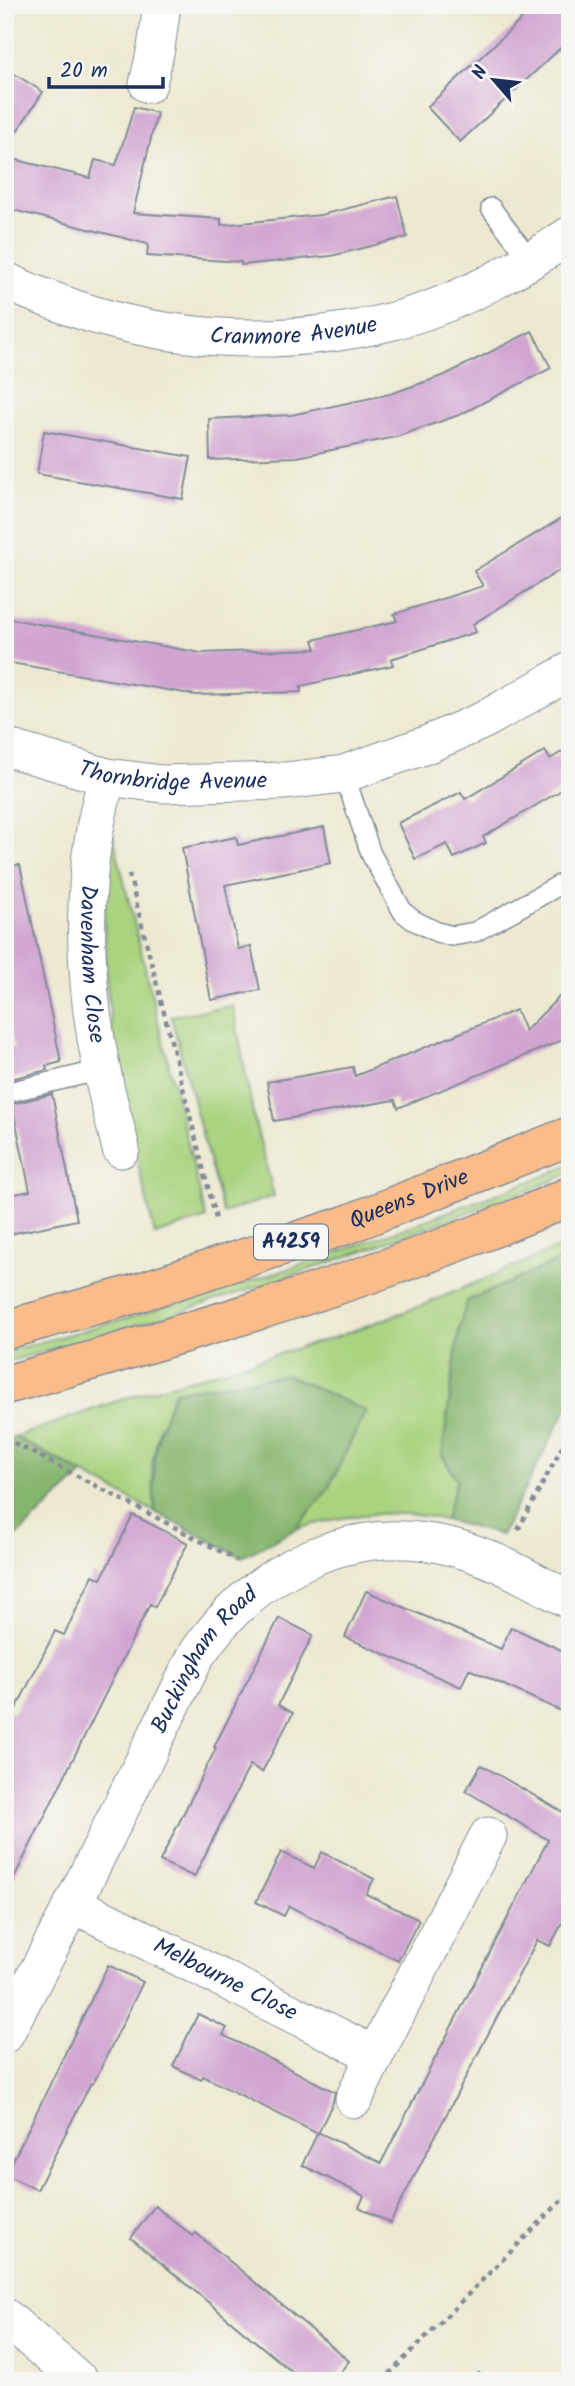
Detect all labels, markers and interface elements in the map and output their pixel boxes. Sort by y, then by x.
scale bar [49,46,163,90]
north arrow [460,46,530,116]
text: 20 m [60,55,108,88]
text: N [465,61,497,85]
street label: Cranmore Avenue [209,307,381,356]
street label: Thornbridge Avenue [74,751,268,802]
street label: Davenham Close [69,884,114,1046]
street label: Queens Drive [344,1160,474,1240]
road number: A4259 [254,1224,328,1260]
street label: Buckingham Road [142,1577,267,1740]
street label: Melbourne Close [147,1929,303,2031]

